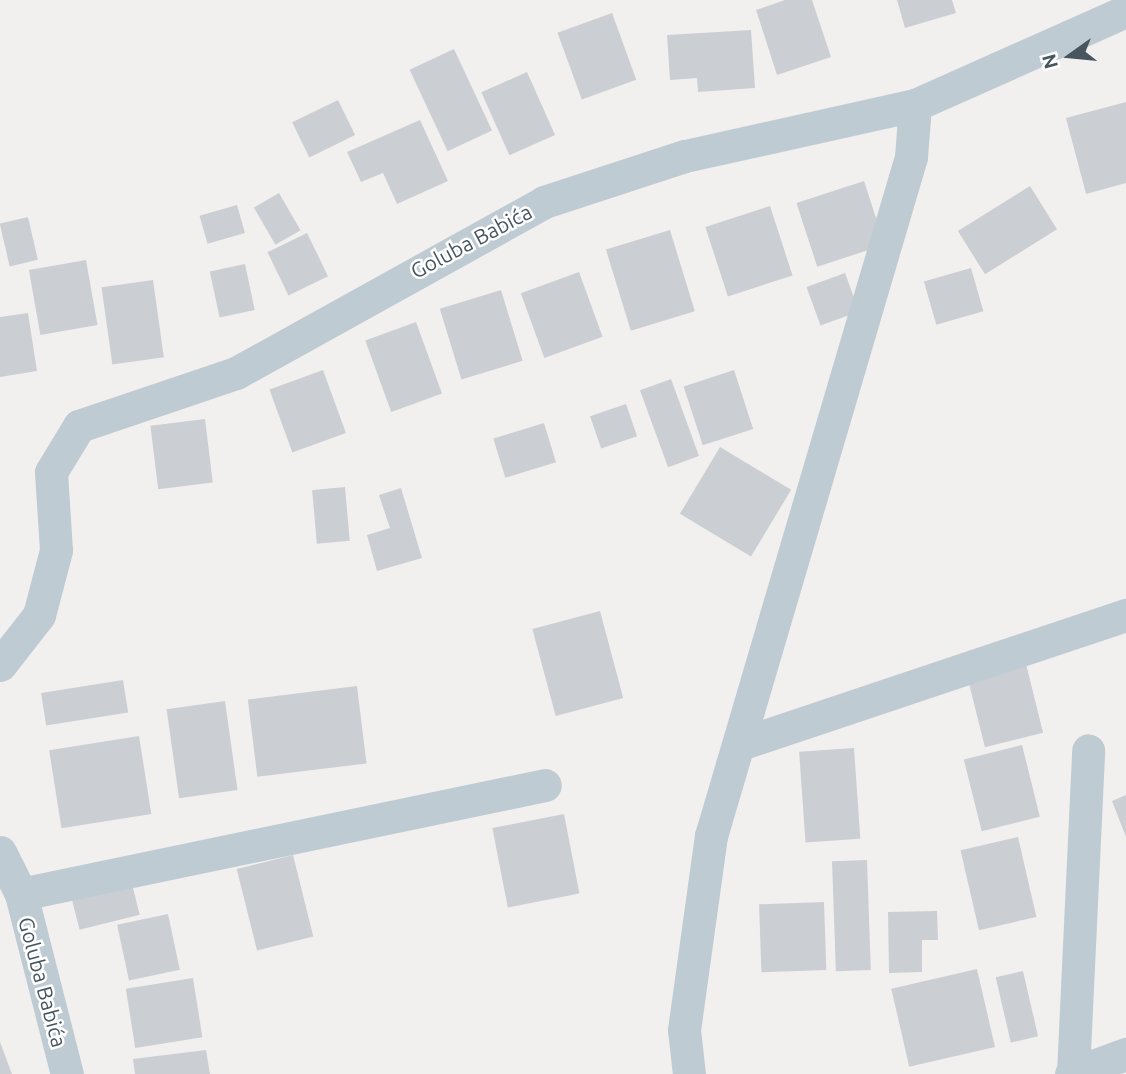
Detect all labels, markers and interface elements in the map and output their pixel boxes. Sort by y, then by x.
north arrow [1035,21,1105,91]
text: N [1037,52,1062,71]
street label: Goluba Babića [406,199,536,283]
street label: Goluba Babića [14,914,72,1050]

